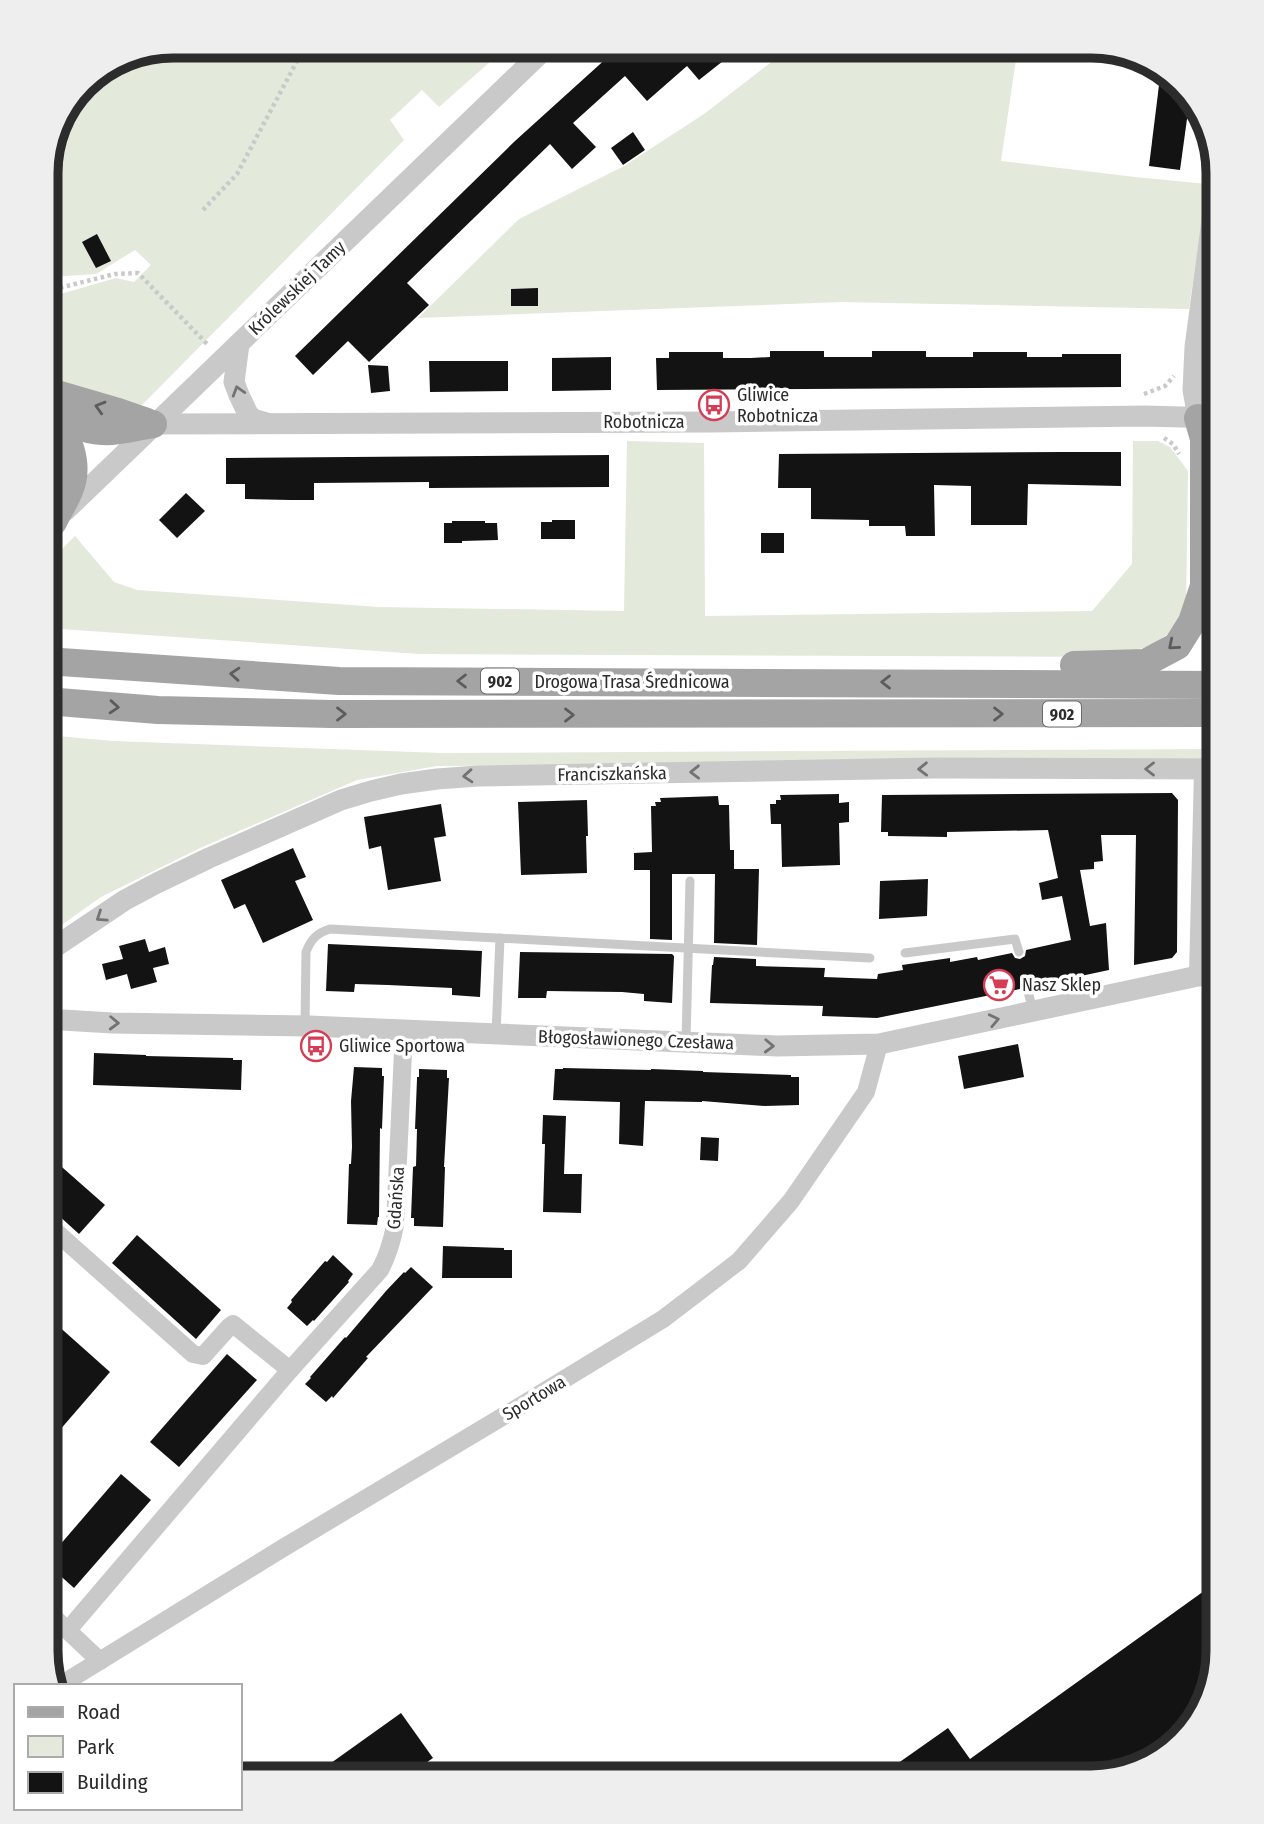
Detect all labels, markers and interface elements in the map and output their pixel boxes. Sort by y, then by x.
street label: Królewskiej Tamy [244,236,350,340]
place label: Gliwice Robotnicza [737,384,819,427]
one-way arrow [232,386,247,398]
bus stop icon: Gliwice Robotnicza [697,388,731,422]
one-way arrow [94,400,106,415]
street label: Robotnicza [603,411,685,433]
one-way arrow [1168,637,1181,649]
one-way arrow [229,667,240,682]
road number: 902 [481,668,519,694]
street label: Drogowa Trasa Średnicowa [534,671,730,693]
one-way arrow [456,673,467,689]
one-way arrow [880,674,890,690]
one-way arrow [109,699,120,714]
road number: 902 [1043,702,1081,726]
one-way arrow [336,706,347,722]
one-way arrow [993,706,1004,722]
one-way arrow [564,707,574,723]
one-way arrow [917,761,928,776]
one-way arrow [1144,761,1155,777]
street label: Franciszkańska [557,762,667,786]
one-way arrow [690,764,700,780]
one-way arrow [462,769,473,784]
one-way arrow [95,909,108,922]
supermarket icon: Nasz Sklep [982,968,1016,1002]
place label: Nasz Sklep [1022,974,1101,996]
one-way arrow [988,1014,1000,1029]
one-way arrow [109,1015,120,1031]
street label: Błogosławionego Czesława [538,1026,734,1054]
bus stop icon: Gliwice Sportowa [299,1029,333,1063]
place label: Gliwice Sportowa [339,1035,465,1057]
one-way arrow [764,1038,775,1053]
street label: Gdańska [383,1166,409,1230]
street label: Sportowa [498,1371,570,1425]
legend [14,1684,242,1810]
text: Road [77,1699,121,1725]
text: Park [77,1734,115,1760]
text: Building [77,1769,148,1795]

